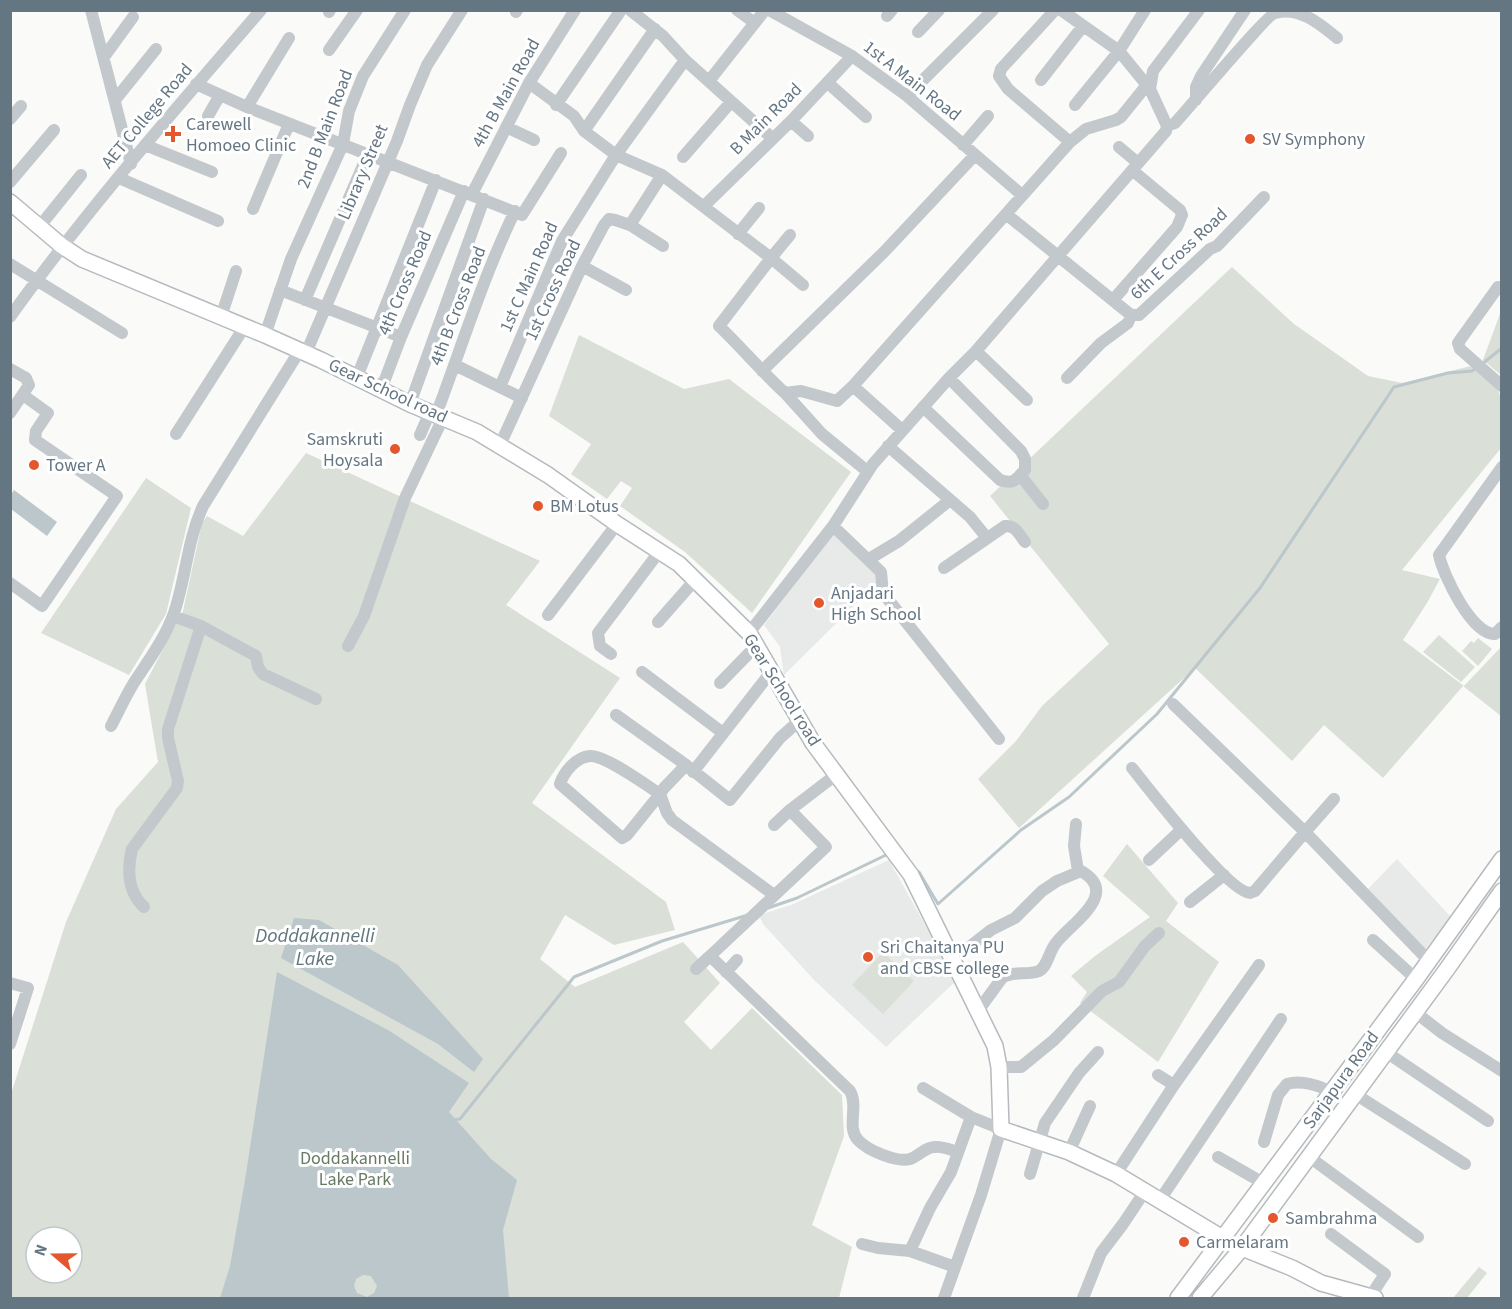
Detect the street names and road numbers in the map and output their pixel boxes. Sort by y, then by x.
street label: 4th B Main Road [466,34,546,152]
street label: 1st A Main Road [858,35,966,127]
street label: AET College Road [95,58,199,174]
street label: 2nd B Main Road [291,66,359,192]
street label: B Main Road [724,77,808,161]
street label: Library Street [332,120,394,224]
street label: 6th E Cross Road [1125,202,1233,306]
street label: 1st C Main Road [494,218,564,336]
street label: 4th Cross Road [372,227,438,339]
street label: 1st Cross Road [519,235,587,345]
street label: 4th B Cross Road [424,243,492,369]
street label: Gear School road [324,352,452,430]
street label: Gear School road [737,629,827,751]
street label: Sarjapura Road [1297,1026,1385,1134]

